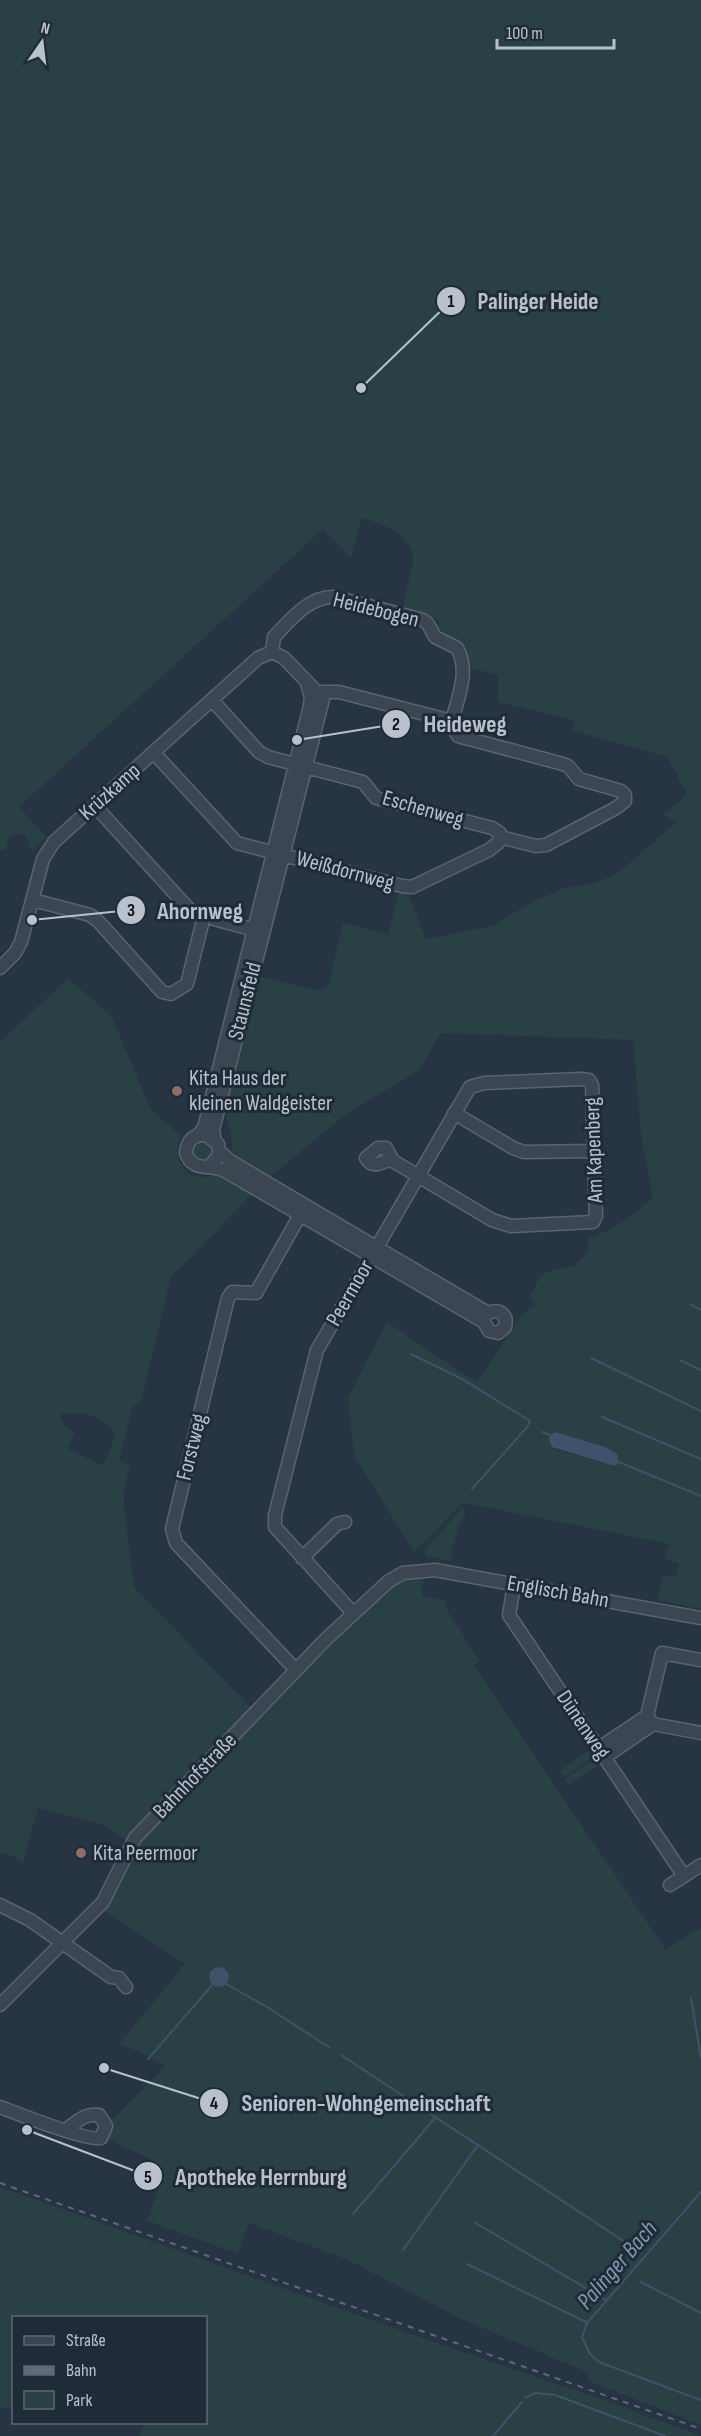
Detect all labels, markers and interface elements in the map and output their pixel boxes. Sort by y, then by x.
north arrow [12,12,72,72]
scale bar [497,12,614,50]
text: N [39,19,52,39]
text: 100 m [506,23,543,44]
callout: Palinger Heide [436,280,611,322]
text: Palinger Heide [477,287,599,316]
text: 1 [447,291,455,312]
street label: Heidebogen [330,586,422,634]
callout: Heideweg [381,703,519,745]
text: Heideweg [423,710,507,739]
text: 2 [392,714,400,735]
street label: Krüzkamp [74,757,146,827]
street label: Eschenweg [379,785,467,834]
street label: Weißdornweg [293,845,397,897]
callout: Ahornweg [116,889,255,931]
text: Ahornweg [156,897,243,926]
text: 3 [127,900,135,921]
street label: Staunsfeld [222,959,268,1043]
place label: Kita Haus der kleinen Waldgeister [189,1065,332,1117]
marker: Kita Haus der kleinen Waldgeister [170,1084,184,1098]
street label: Am Kapenberg [579,1097,609,1204]
street label: Peermoor [320,1255,380,1331]
street label: Forstweg [171,1411,213,1483]
street label: Englisch Bahn [505,1570,611,1614]
street label: Dünenweg [550,1685,616,1765]
street label: Bahnhofstraße [147,1727,243,1825]
place label: Kita Peermoor [93,1840,198,1867]
marker: Kita Peermoor [74,1846,88,1860]
callout: Senioren-Wohngemeinschaft [199,2082,503,2124]
text: Senioren-Wohngemeinschaft [241,2089,491,2118]
text: 4 [210,2093,219,2114]
callout: Apotheke Herrnburg [133,2155,359,2197]
text: Apotheke Herrnburg [174,2163,347,2192]
text: 5 [144,2167,152,2188]
water label: Palinger Bach [571,2215,663,2315]
legend [12,2316,207,2424]
text: Straße [66,2330,106,2351]
text: Bahn [66,2360,96,2381]
text: Park [66,2390,92,2411]

